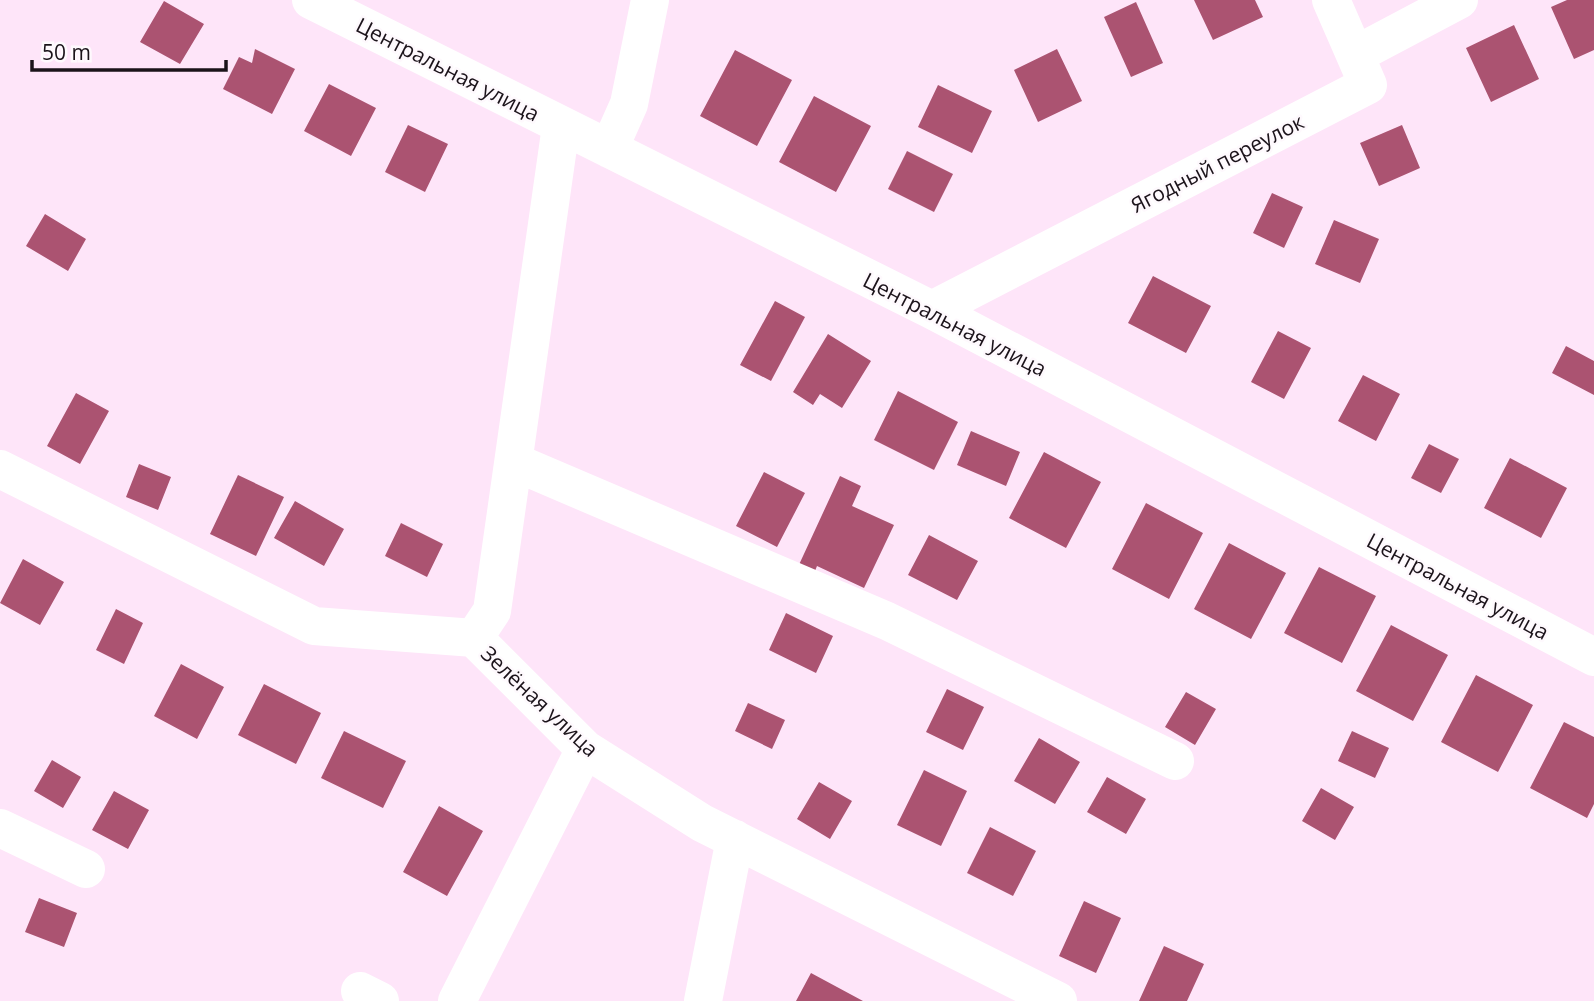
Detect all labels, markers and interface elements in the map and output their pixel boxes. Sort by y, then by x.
street label: Центральная улица [352,11,544,127]
scale bar [32,28,226,72]
text: 50 m [42,38,91,66]
street label: Ягодный переулок [1126,107,1308,219]
street label: Центральная улица [859,266,1051,382]
street label: Центральная улица [1362,526,1554,646]
street label: Зелёная улица [475,639,605,763]

